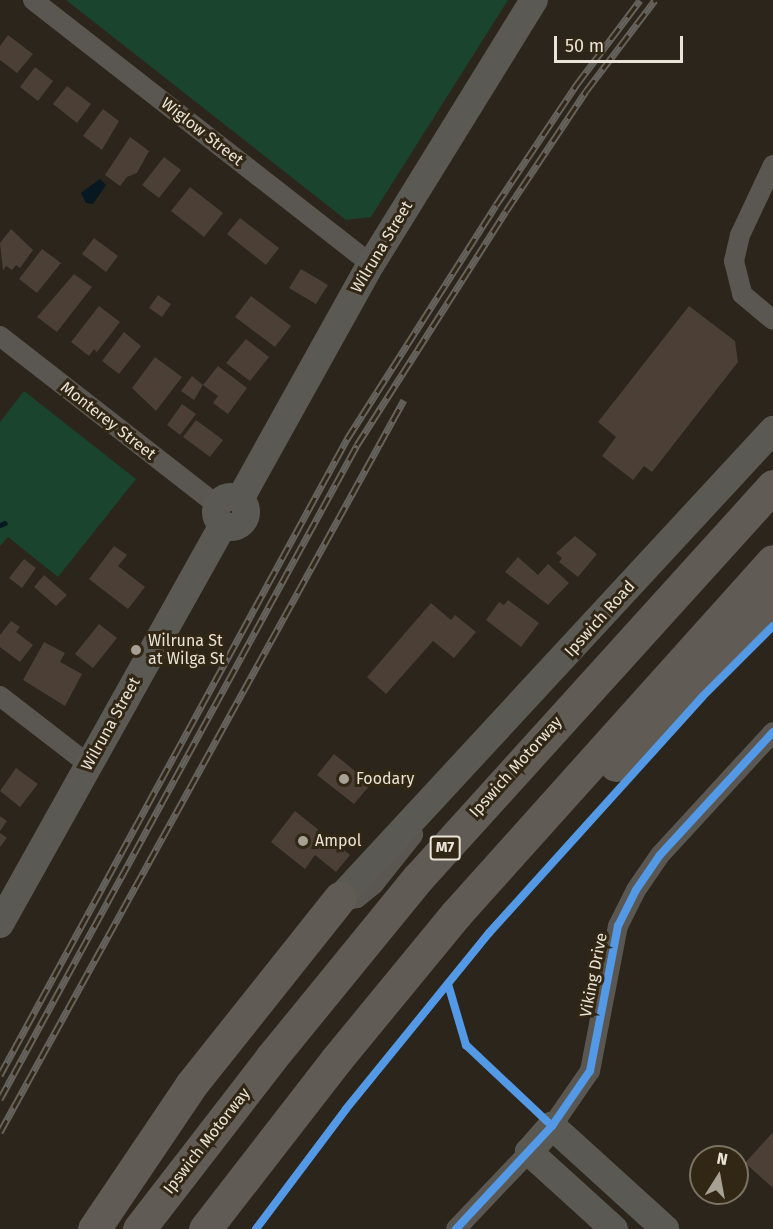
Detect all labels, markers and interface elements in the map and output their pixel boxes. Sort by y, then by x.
scale bar [557,24,686,62]
text: 50 m [565,35,604,57]
street label: Wiglow Street [157,94,247,170]
street label: Wilruna Street [347,198,417,296]
street label: Monterey Street [57,378,159,464]
street label: Ipswich Road [561,577,639,661]
place label: Wilruna St at Wilga St [148,631,225,669]
marker: Wilruna St at Wilga St [129,643,143,657]
street label: Wilruna Street [77,674,145,774]
street label: Ipswich Motorway [466,713,566,821]
place label: Foodary [356,769,414,789]
marker: Foodary [337,772,351,786]
place label: Ampol [315,831,361,851]
marker: Ampol [296,834,310,848]
road number: M7 [428,836,462,860]
street label: Viking Drive [576,931,612,1019]
street label: Ipswich Motorway [160,1084,254,1198]
north arrow [689,1145,749,1205]
text: N [715,1148,729,1169]

